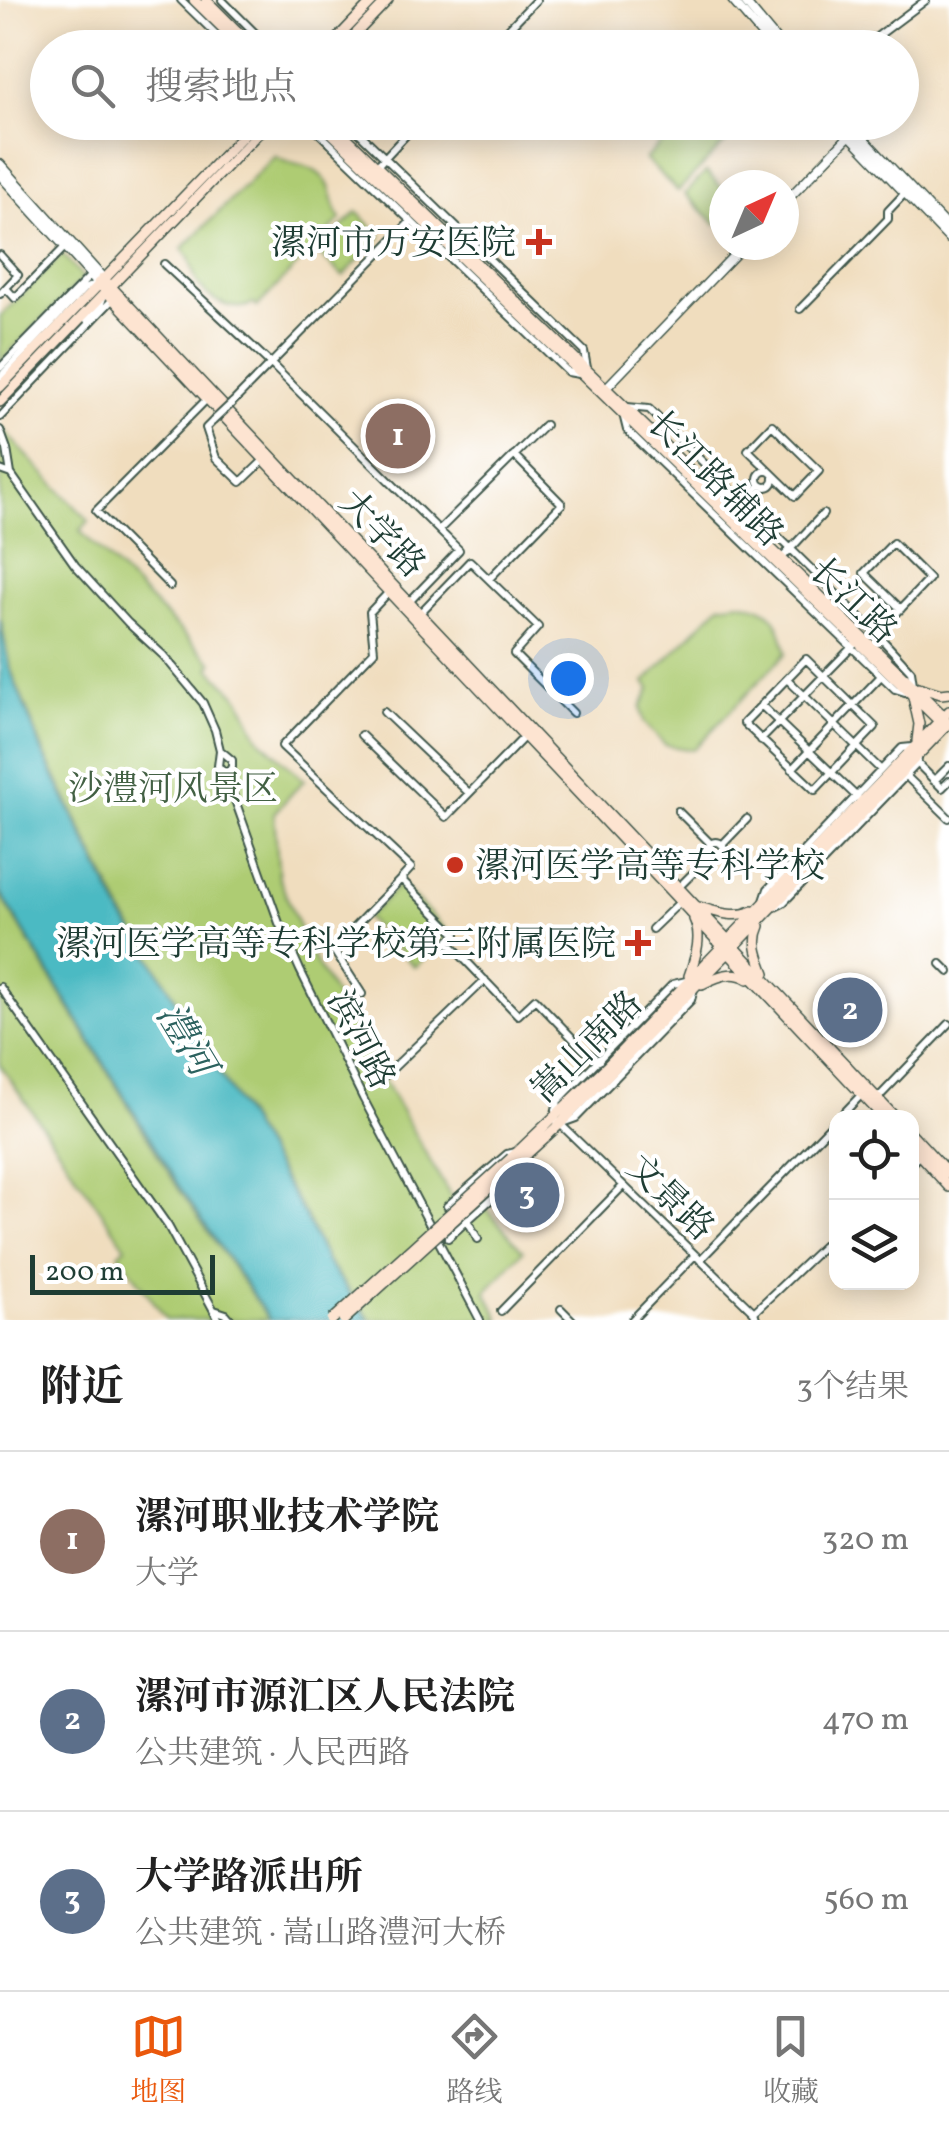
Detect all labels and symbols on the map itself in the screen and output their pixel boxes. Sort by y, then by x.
north arrow [709,170,799,260]
place label: 漯河市万安医院 [271,221,516,269]
marker: 漯河市万安医院 [526,229,552,255]
pin: 1 [366,398,430,474]
street label: 长江路辅路 [635,401,793,559]
street label: 大学路 [327,481,435,590]
street label: 长江路 [797,548,906,656]
your location [543,653,594,704]
park label: 沙澧河风景区 [68,767,278,815]
place label: 漯河医学高等专科学校 [475,844,825,892]
marker: 漯河医学高等专科学校 [444,854,466,876]
place label: 漯河医学高等专科学校第三附属医院 [56,922,616,970]
marker: 漯河医学高等专科学校第三附属医院 [625,930,651,956]
pin: 2 [818,972,882,1048]
street label: 嵩山南路 [522,982,655,1115]
street label: 滨河路 [314,983,405,1098]
water label: 澧河 [142,995,229,1092]
street label: 文景路 [614,1145,723,1253]
pin: 3 [494,1158,560,1232]
scale bar [30,1250,215,1294]

